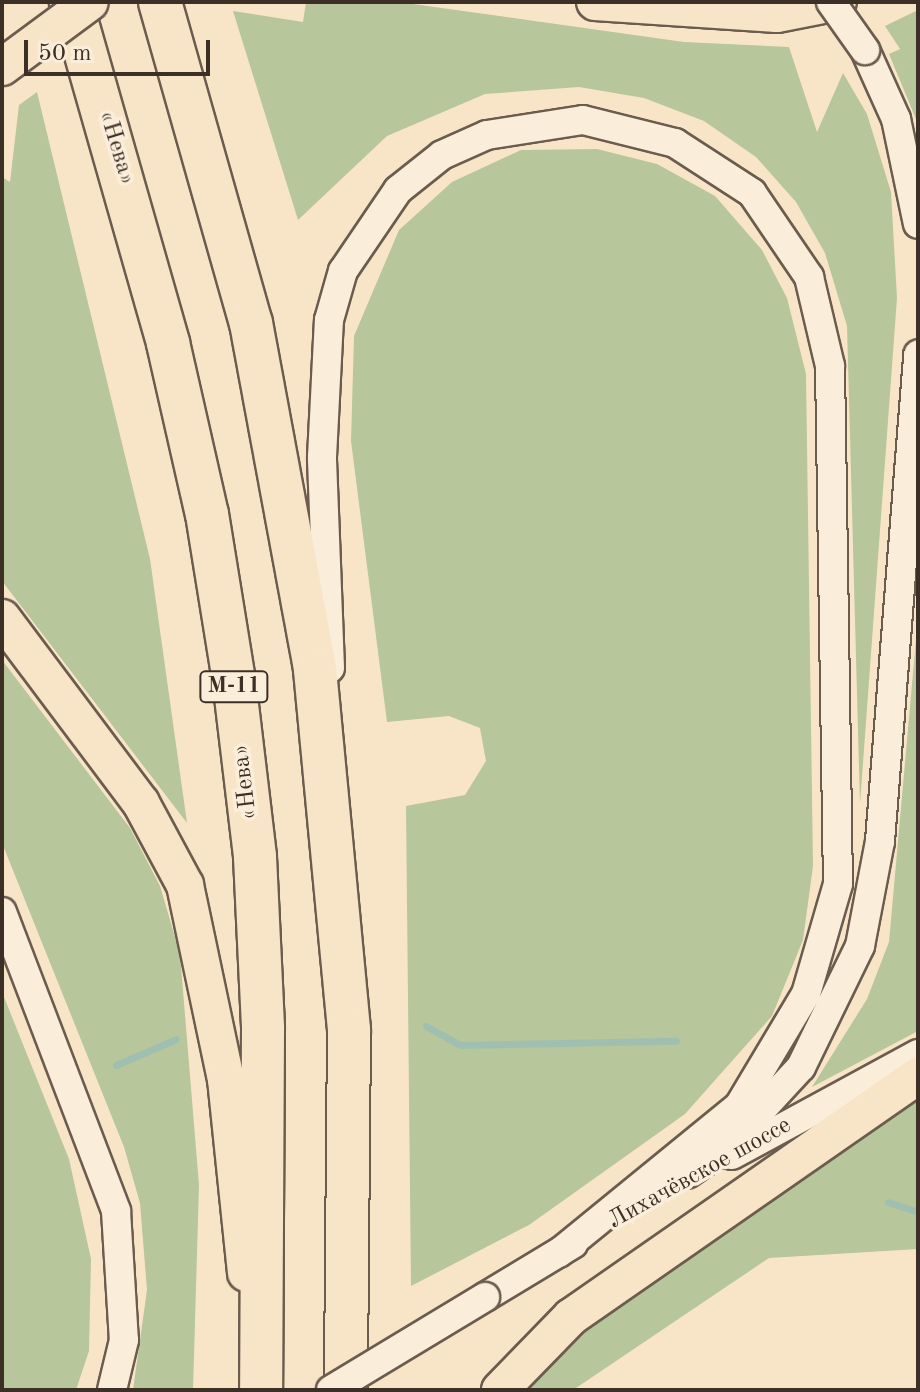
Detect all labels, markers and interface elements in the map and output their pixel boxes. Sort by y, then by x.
scale bar [28,24,214,74]
text: 50 m [38,42,92,66]
street label: «Нева» [91,107,141,189]
road number: М-11 [198,669,270,705]
street label: «Нева» [227,742,265,822]
street label: Лихачёвское шоссе [603,1112,797,1236]

